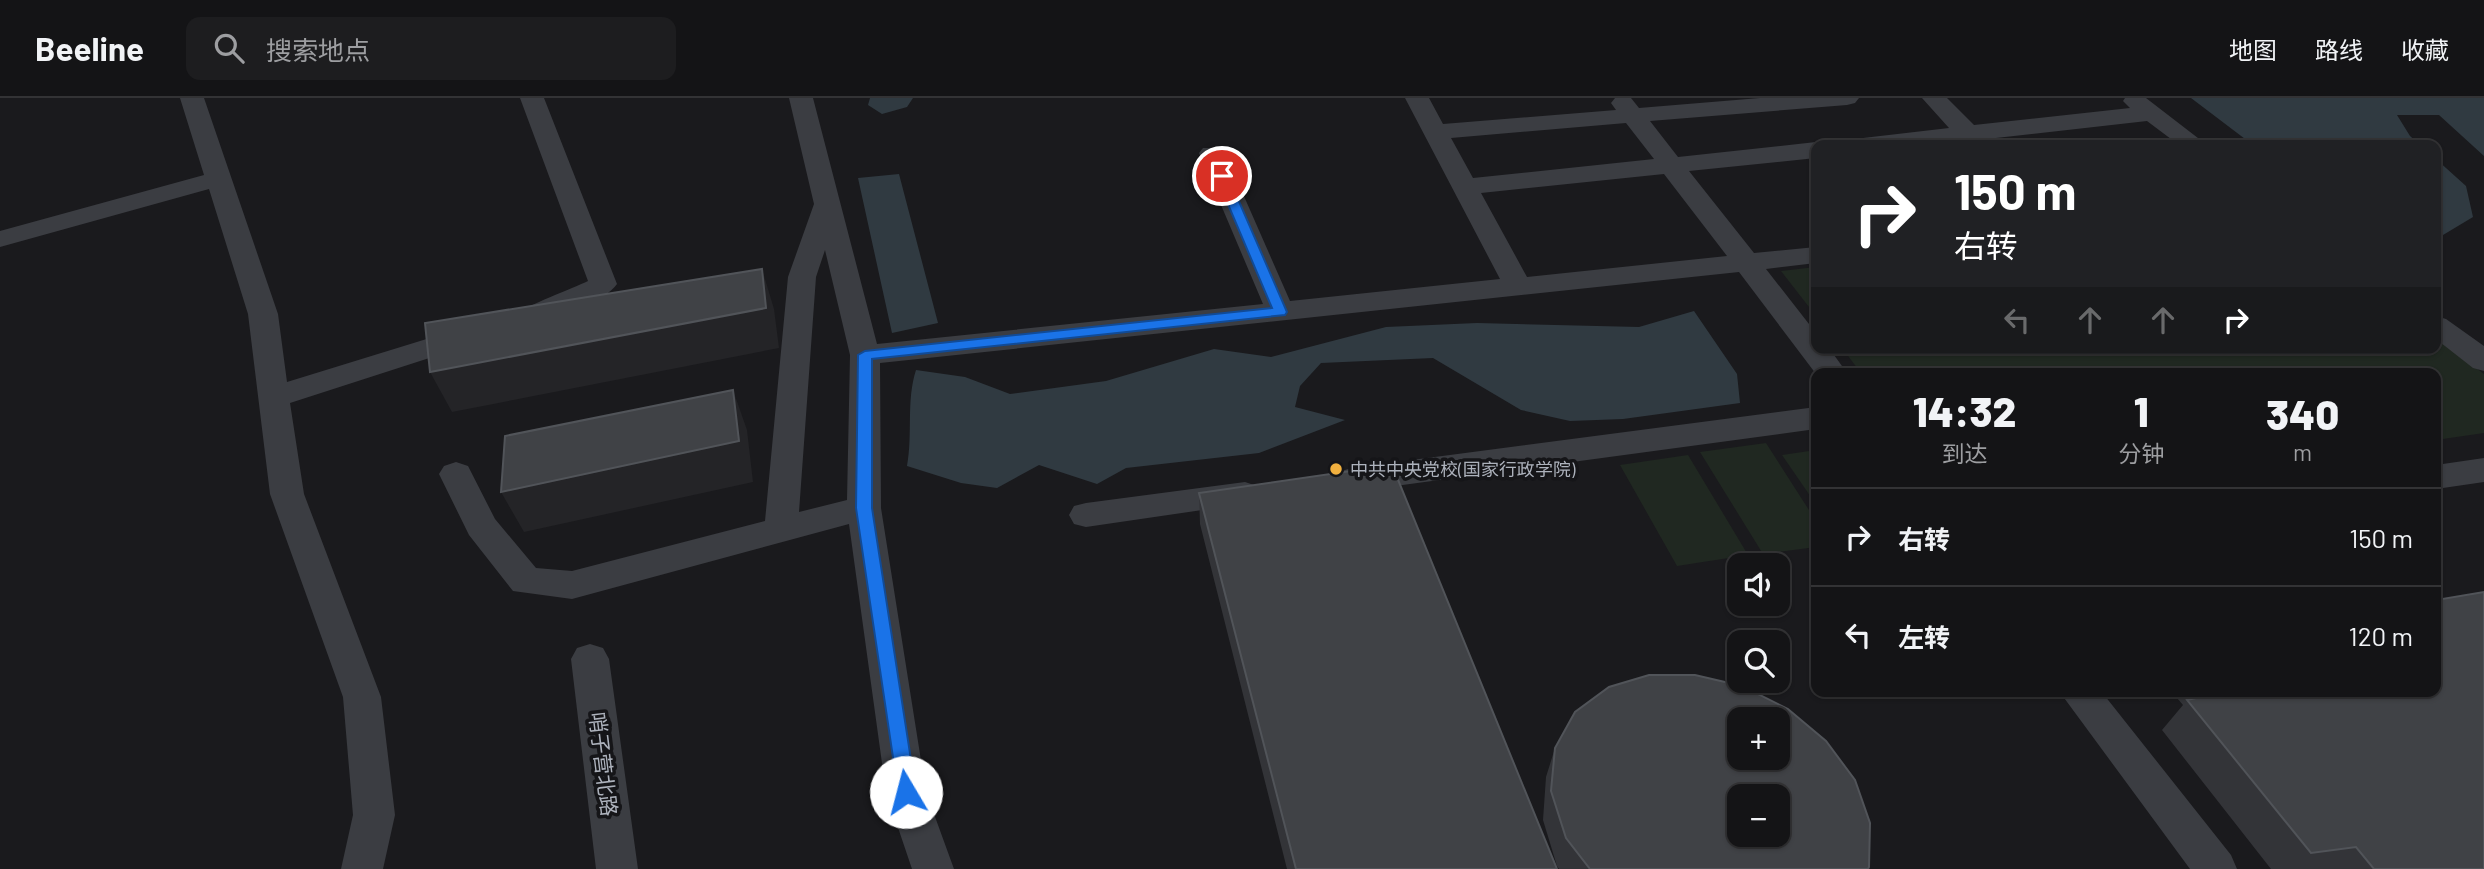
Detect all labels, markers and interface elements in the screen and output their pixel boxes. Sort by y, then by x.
search box [186,17,676,80]
text: Beeline [35,28,144,68]
icon: search [210,29,248,67]
text: 搜索地点 [266,34,370,65]
text: 地图 [2229,35,2277,64]
text: 路线 [2315,35,2363,64]
text: 收藏 [2401,35,2449,64]
pin [1192,146,1252,206]
icon: arrive [1203,157,1241,195]
text: 150 m [1954,161,2076,220]
icon: right [1839,168,1930,259]
text: 右转 [1954,226,2018,264]
icon: left [1998,301,2036,339]
icon: ahead [2071,301,2109,339]
icon: ahead [2144,301,2182,339]
icon: right [2217,301,2255,339]
text: 14:32 [1913,385,2016,435]
text: 1 [2134,385,2149,435]
text: 340 [2266,388,2339,438]
text: m [2293,438,2312,466]
text: 到达 [1942,439,1988,467]
text: 分钟 [2118,439,2164,467]
place label: 中共中央党校(国家行政学院) [1350,458,1576,480]
marker: 中共中央党校(国家行政学院) [1328,461,1344,477]
icon: right [1839,518,1877,556]
text: 150 m [2349,522,2413,553]
text: 右转 [1898,523,1950,554]
map controls [1727,553,1790,847]
button: sound [1727,553,1790,616]
icon: left [1839,616,1877,654]
text: 120 m [2349,620,2413,651]
text: 左转 [1898,621,1950,652]
button: search [1727,630,1790,693]
button: + [1727,707,1790,770]
street label: 哨子营北路 [585,710,623,818]
position arrow [869,755,943,829]
button: − [1727,784,1790,847]

